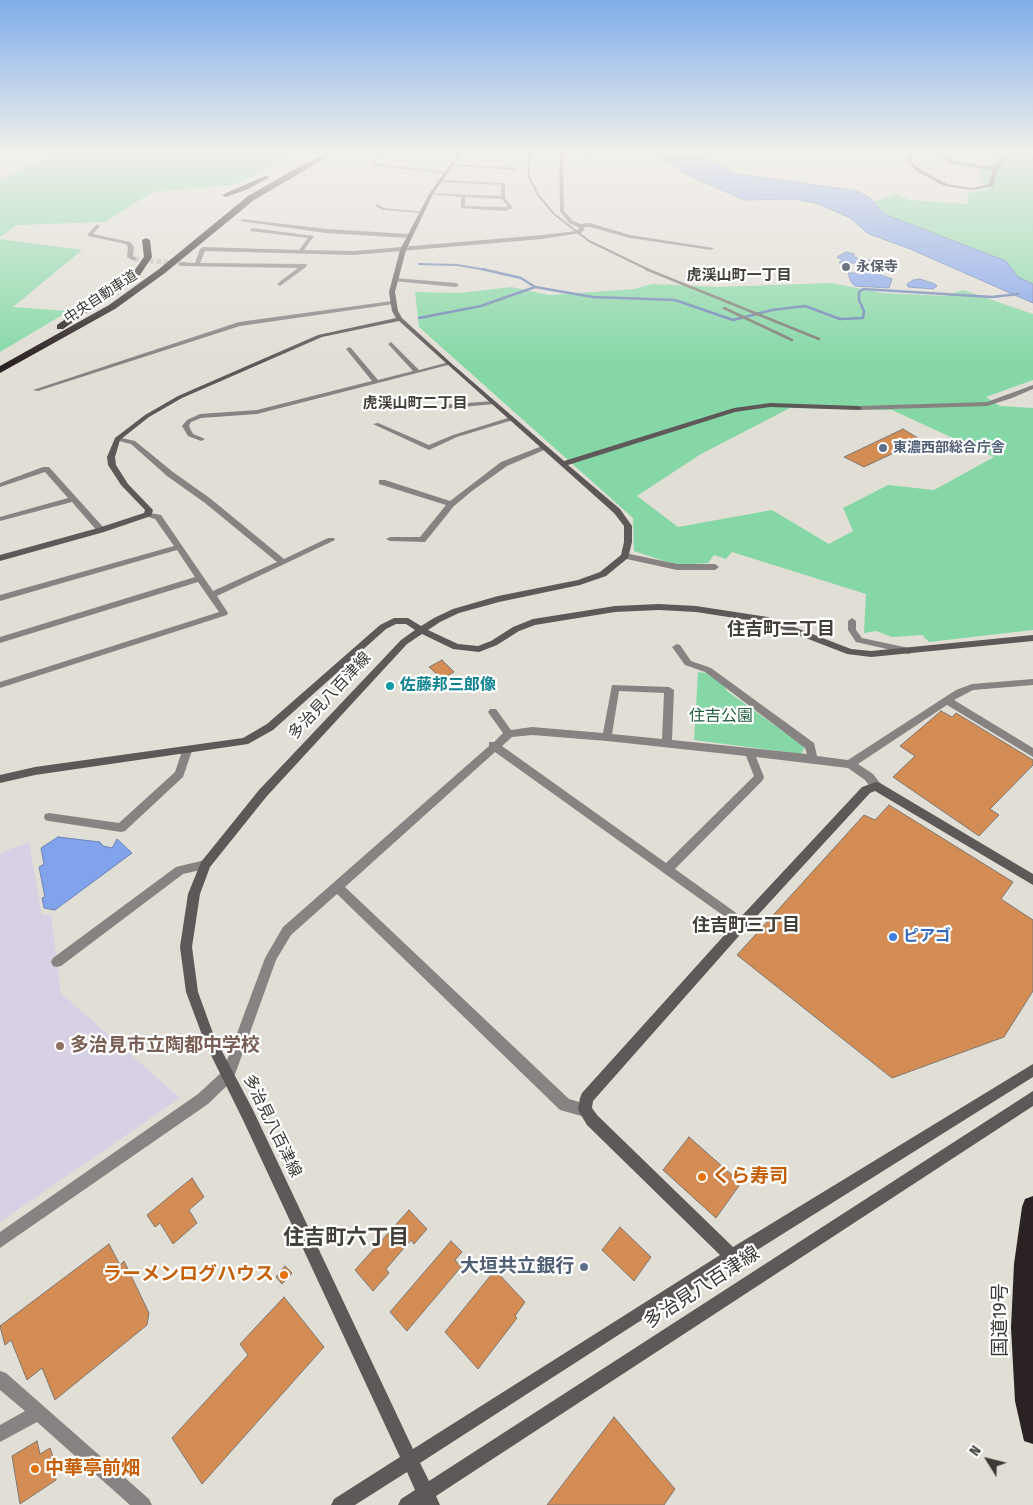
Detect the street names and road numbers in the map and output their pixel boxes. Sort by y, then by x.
street label: 中央自動車道 [61,267,141,327]
street label: 多治見八百津線 [285,648,375,744]
street label: 多治見八百津線 [239,1071,305,1181]
street label: 多治見八百津線 [640,1242,764,1334]
street label: 国道19号 [990,1283,1012,1357]

